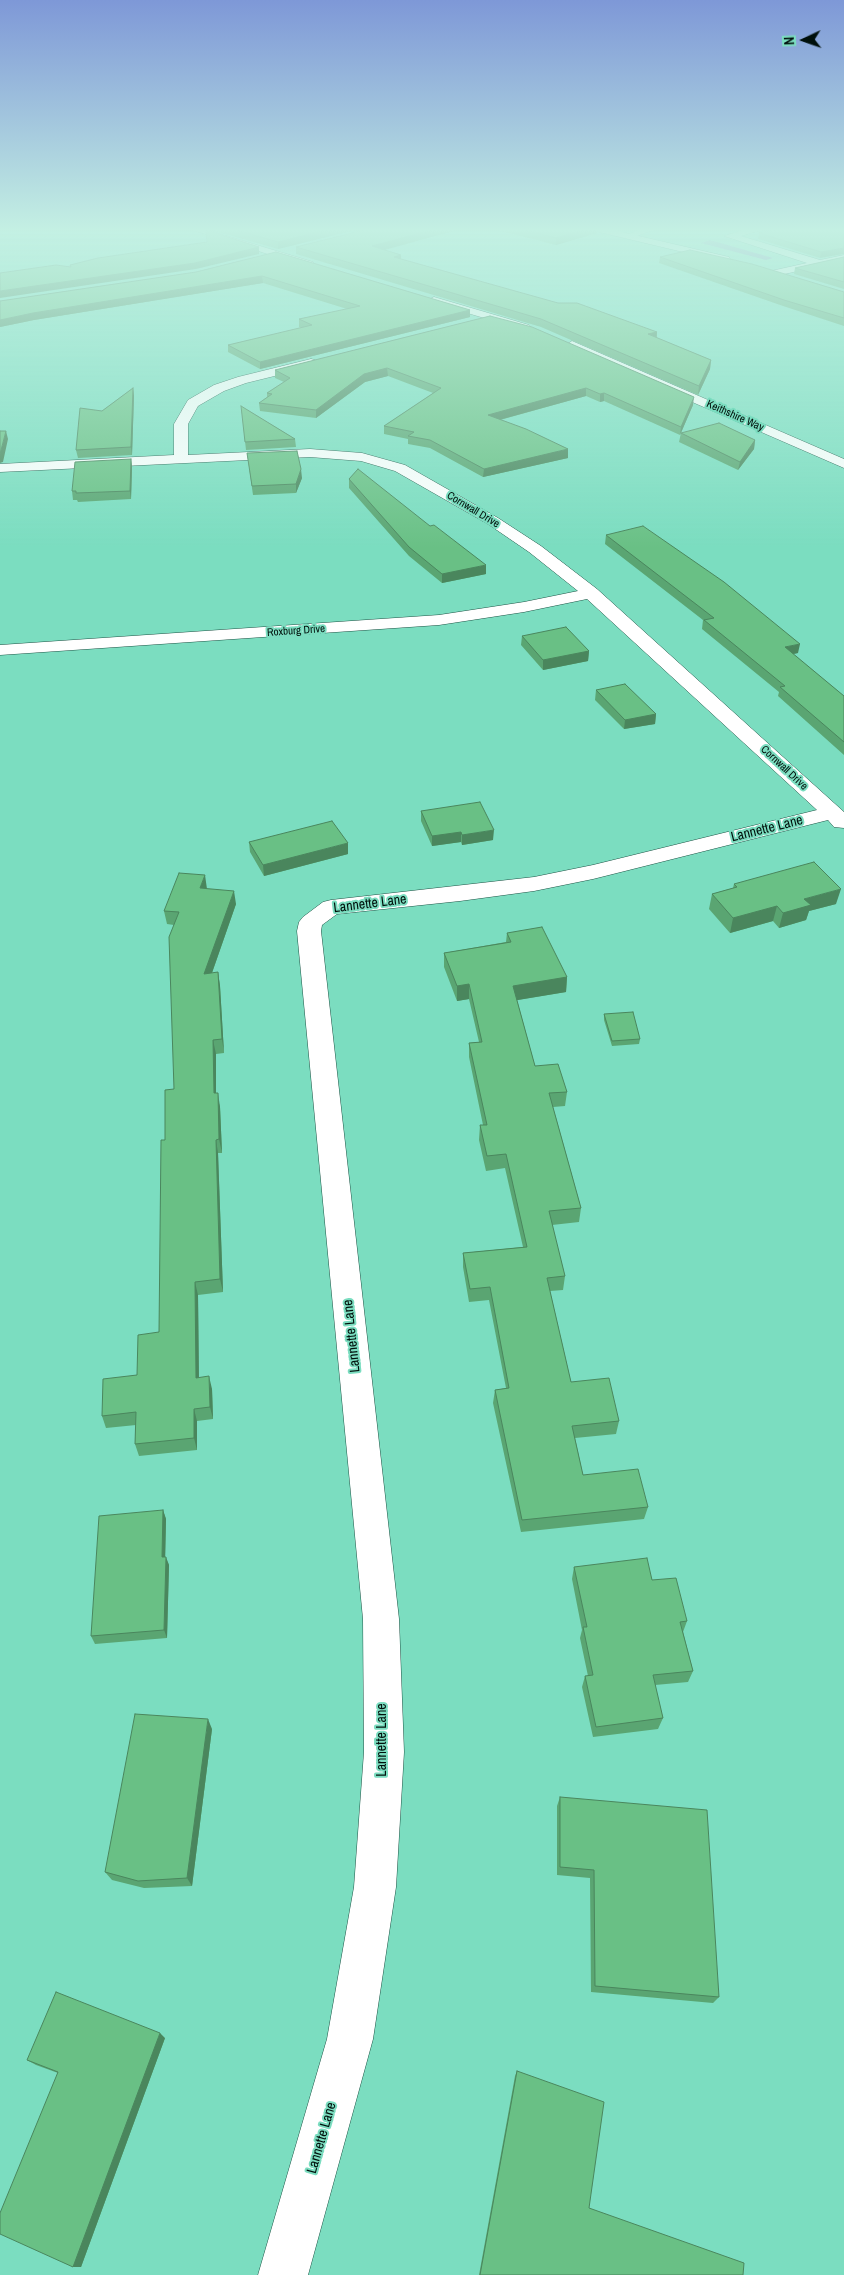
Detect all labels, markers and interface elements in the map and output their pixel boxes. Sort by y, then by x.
north arrow [779,15,829,65]
text: N [780,36,798,45]
street label: Keithshire Way [704,397,766,435]
street label: Cornwall Drive [444,489,502,531]
street label: Roxburg Drive [267,622,325,640]
street label: Cornwall Drive [758,743,810,793]
street label: Lannette Lane [729,812,805,846]
street label: Lannette Lane [333,891,407,917]
street label: Lannette Lane [340,1299,364,1373]
street label: Lannette Lane [374,1703,390,1777]
street label: Lannette Lane [304,2100,340,2176]

